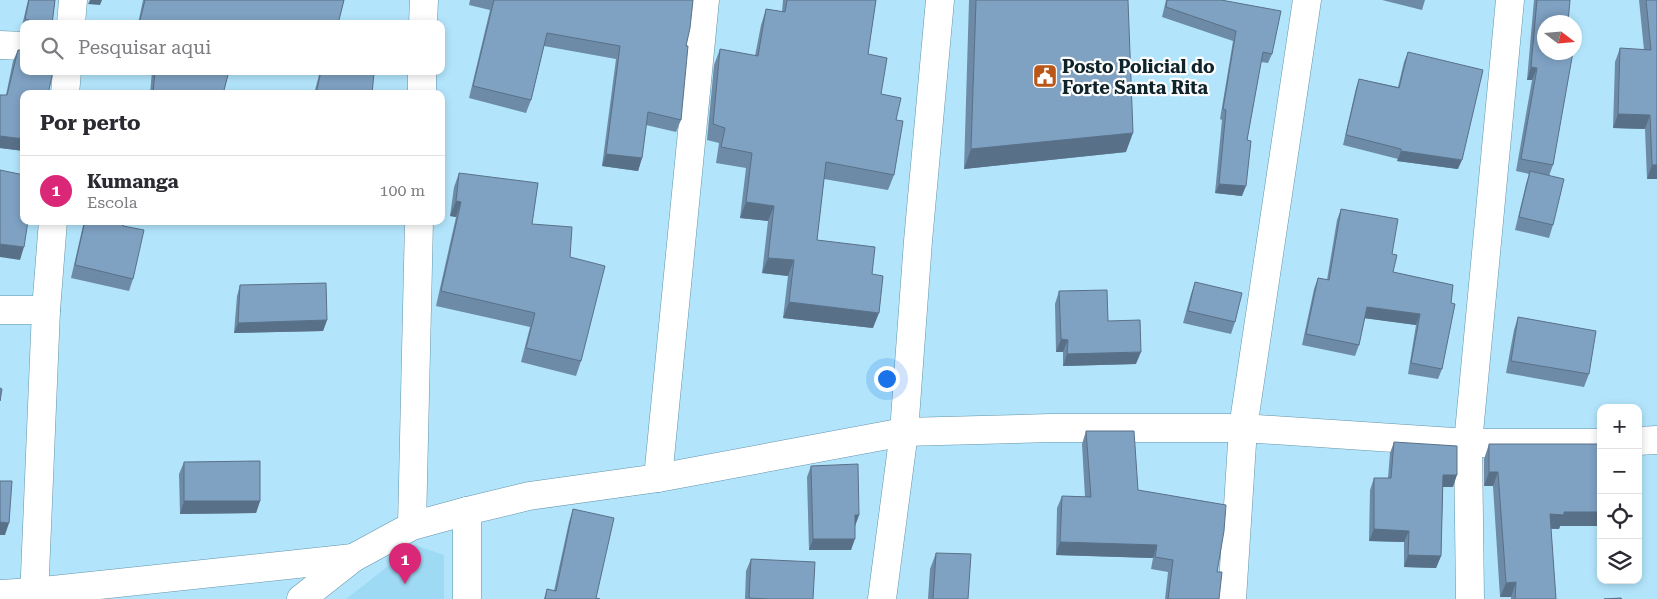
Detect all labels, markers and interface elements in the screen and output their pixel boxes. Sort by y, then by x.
north arrow [1537,15,1582,60]
search box [20,20,445,75]
icon: search [38,34,66,62]
text: Pesquisar aqui [78,36,211,59]
place label: Posto Policial do Forte Santa Rita [1062,56,1215,98]
public building icon: Posto Policial do Forte Santa Rita [1032,63,1058,89]
text: Por perto [40,111,141,135]
text: Kumanga [87,170,179,193]
text: 1 [52,181,60,200]
text: 100 m [379,181,425,200]
text: Escola [87,193,137,212]
your location [874,366,900,392]
map controls [1597,404,1642,584]
button: + [1597,404,1642,449]
button: − [1597,449,1642,494]
button: locate [1597,494,1642,539]
button: layers [1597,539,1642,584]
pin: 1 [389,543,421,584]

